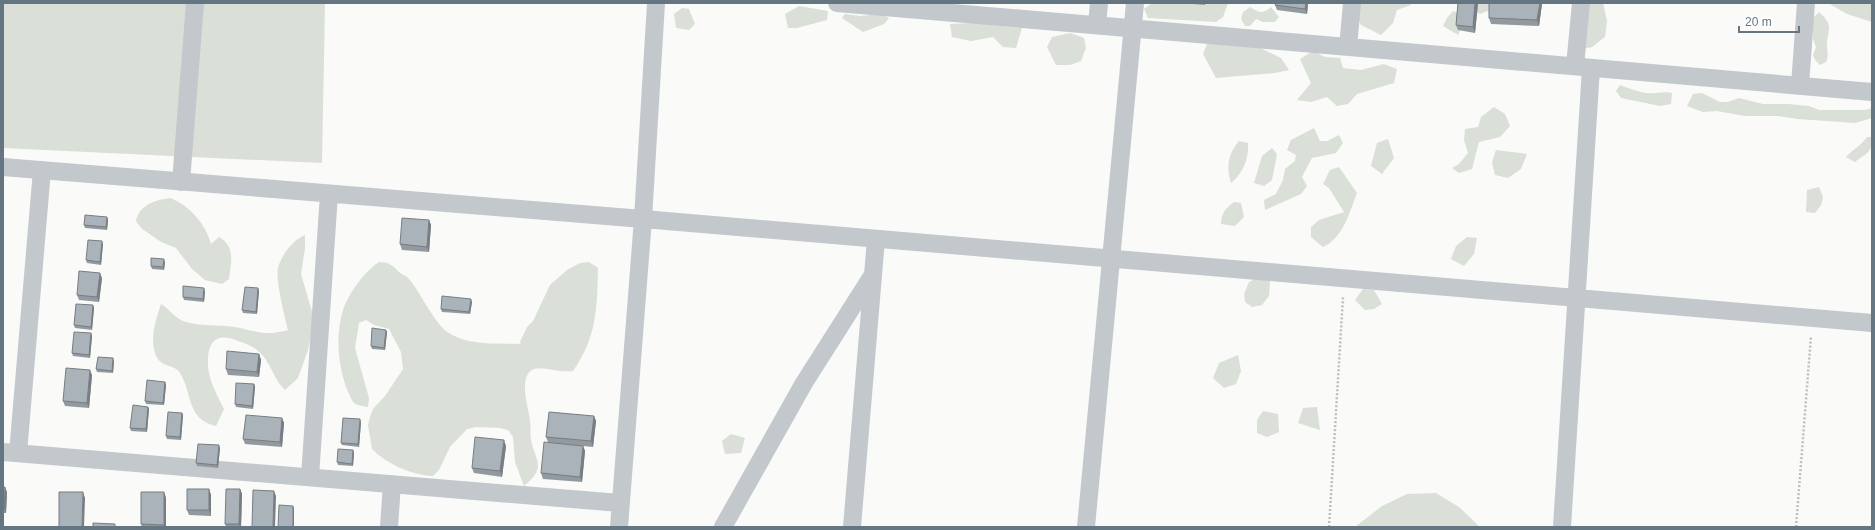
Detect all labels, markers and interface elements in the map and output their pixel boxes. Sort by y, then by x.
scale bar [1739,8,1799,34]
text: 20 m [1745,15,1772,29]

